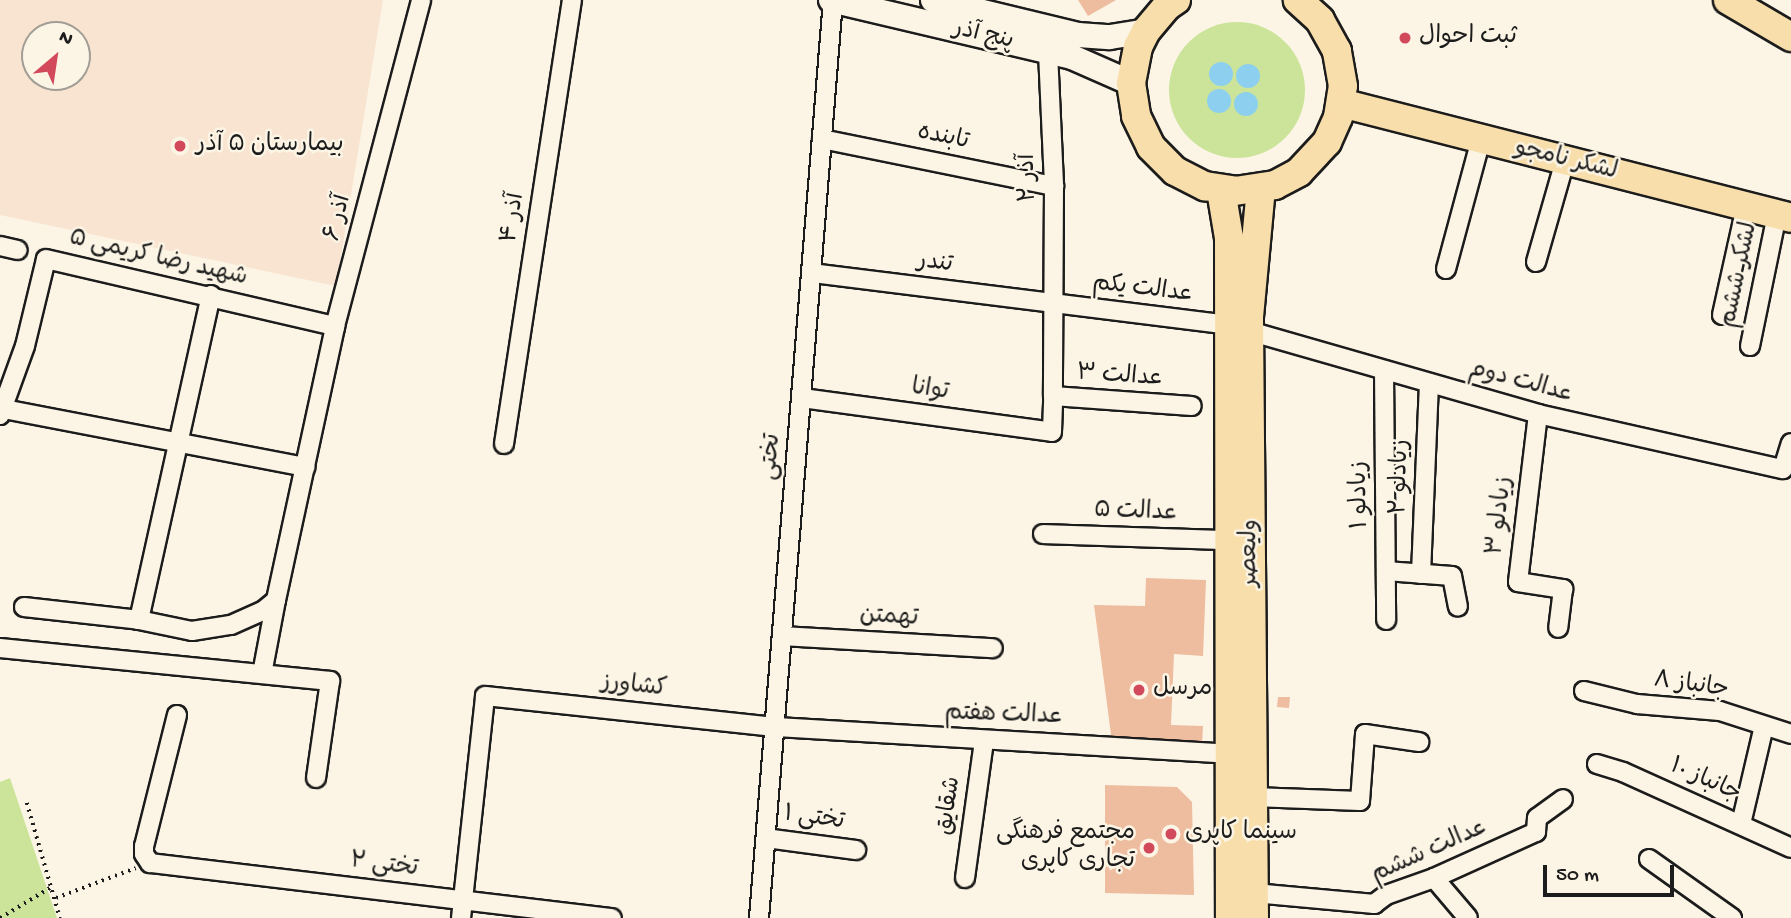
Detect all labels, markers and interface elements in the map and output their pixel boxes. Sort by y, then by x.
street label: پنج آذر [950,15,1016,57]
north arrow [21,21,91,91]
place label: ثبت احوال [1419,24,1517,52]
text: N [54,26,76,52]
marker: ثبت احوال [1397,30,1413,46]
street label: تابنده [915,119,971,157]
place label: بیمارستان ۵ آذر [196,132,344,160]
street label: لشکر نامجو [1512,134,1620,188]
marker: بیمارستان ۵ آذر [170,136,190,156]
street label: ۲ آذر [1014,153,1044,203]
street label: آذر ۴ [496,191,532,245]
street label: آذر ۶ [319,192,359,244]
street label: لشکر ششم [1715,220,1765,330]
street label: شهید رضا کریمی ۵ [66,224,250,294]
street label: تندر [916,248,954,280]
street label: عدالت یکم [1091,270,1195,310]
street label: عدالت دوم [1466,355,1576,411]
street label: عدالت ۳ [1075,360,1165,394]
street label: توانا [909,374,951,408]
street label: تختی [756,433,788,481]
street label: زیادلو ۲ [1385,439,1417,515]
street label: زیادلو ۱ [1346,461,1376,529]
street label: زیادلو ۳ [1482,475,1520,557]
street label: عدالت ۵ [1093,497,1179,529]
street label: ولیعصر [1237,519,1265,587]
street label: تهمتن [859,602,919,634]
street label: جانباز ۸ [1652,666,1730,706]
street label: کشاورز [600,669,668,705]
place label: مرسل [1153,676,1212,704]
marker: مرسل [1131,682,1147,698]
street label: عدالت هفتم [944,700,1064,732]
street label: ۱۰ جانباز [1665,753,1745,809]
street label: شقایق [932,775,968,837]
street label: ۱ تختی [782,800,846,838]
street label: عدالت ششم [1367,814,1493,890]
place label: مجتمع فرهنگی تجاری کاپری [996,820,1135,876]
place label: سینما کاپری [1185,820,1297,848]
marker: سینما کاپری [1163,826,1179,842]
marker: مجتمع فرهنگی تجاری کاپری [1141,840,1157,856]
street label: تختی ۲ [348,848,420,884]
scale bar [1546,852,1677,896]
text: 50 m [1556,864,1599,889]

